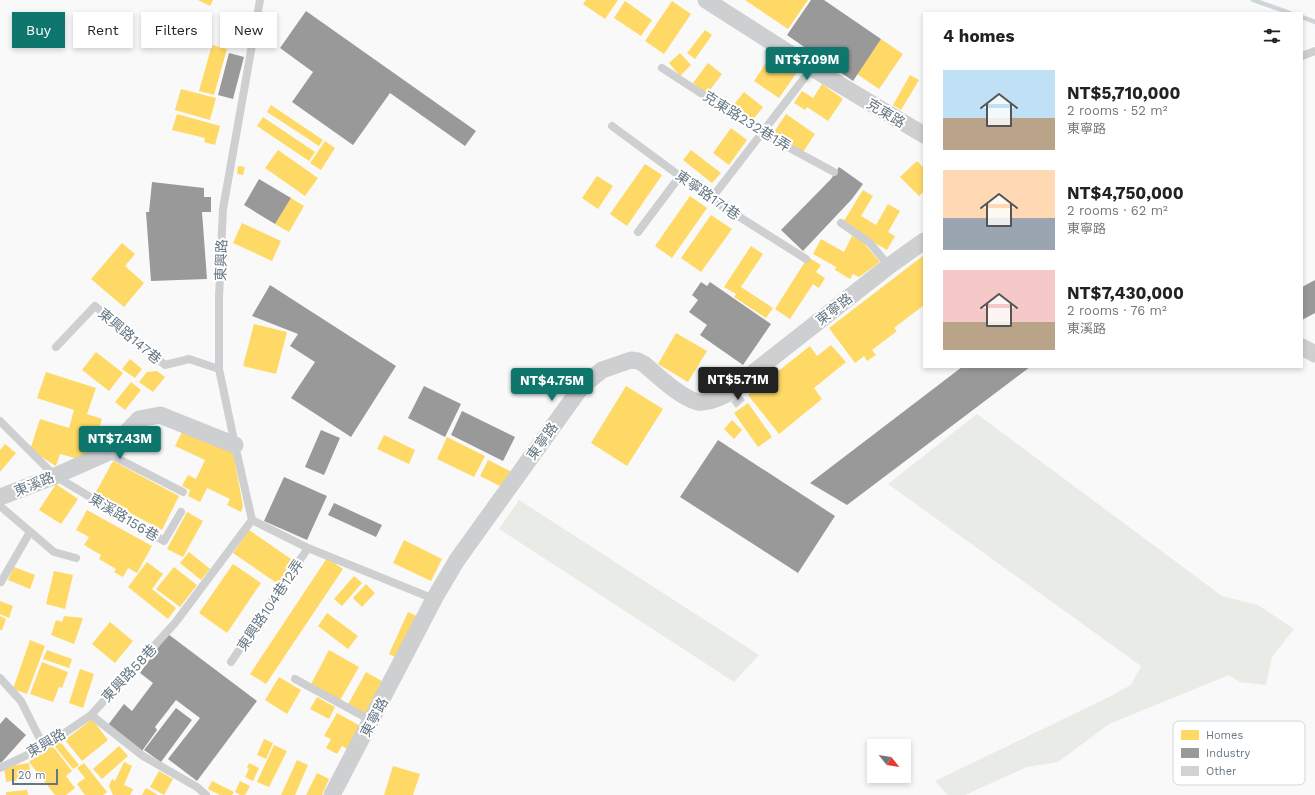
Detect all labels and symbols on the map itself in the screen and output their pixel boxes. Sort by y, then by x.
pin: NT$7.09M [766,47,848,81]
street label: 克東路232巷1弄 [700,88,794,154]
street label: 克東路 [864,95,908,131]
street label: 東寧路171巷 [673,167,743,223]
street label: 東興路 [212,239,230,281]
street label: 東寧路 [813,290,855,328]
street label: 東興路147巷 [95,305,165,367]
pin: NT$5.71M [697,367,779,401]
pin: NT$4.75M [511,368,593,402]
street label: 東寧路 [523,419,561,463]
pin: NT$7.43M [79,426,161,460]
street label: 東溪路 [12,469,56,499]
street label: 東溪路156巷 [86,490,162,544]
street label: 東興路104巷12弄 [234,556,306,654]
street label: 東興路58巷 [98,641,160,705]
street label: 東寧路 [357,695,391,739]
legend [1173,721,1305,785]
street label: 東興路 [24,726,68,760]
text: Homes [1206,729,1243,742]
north arrow [867,739,911,783]
text: Industry [1206,747,1251,760]
text: Other [1206,765,1237,778]
scale bar [12,767,58,786]

